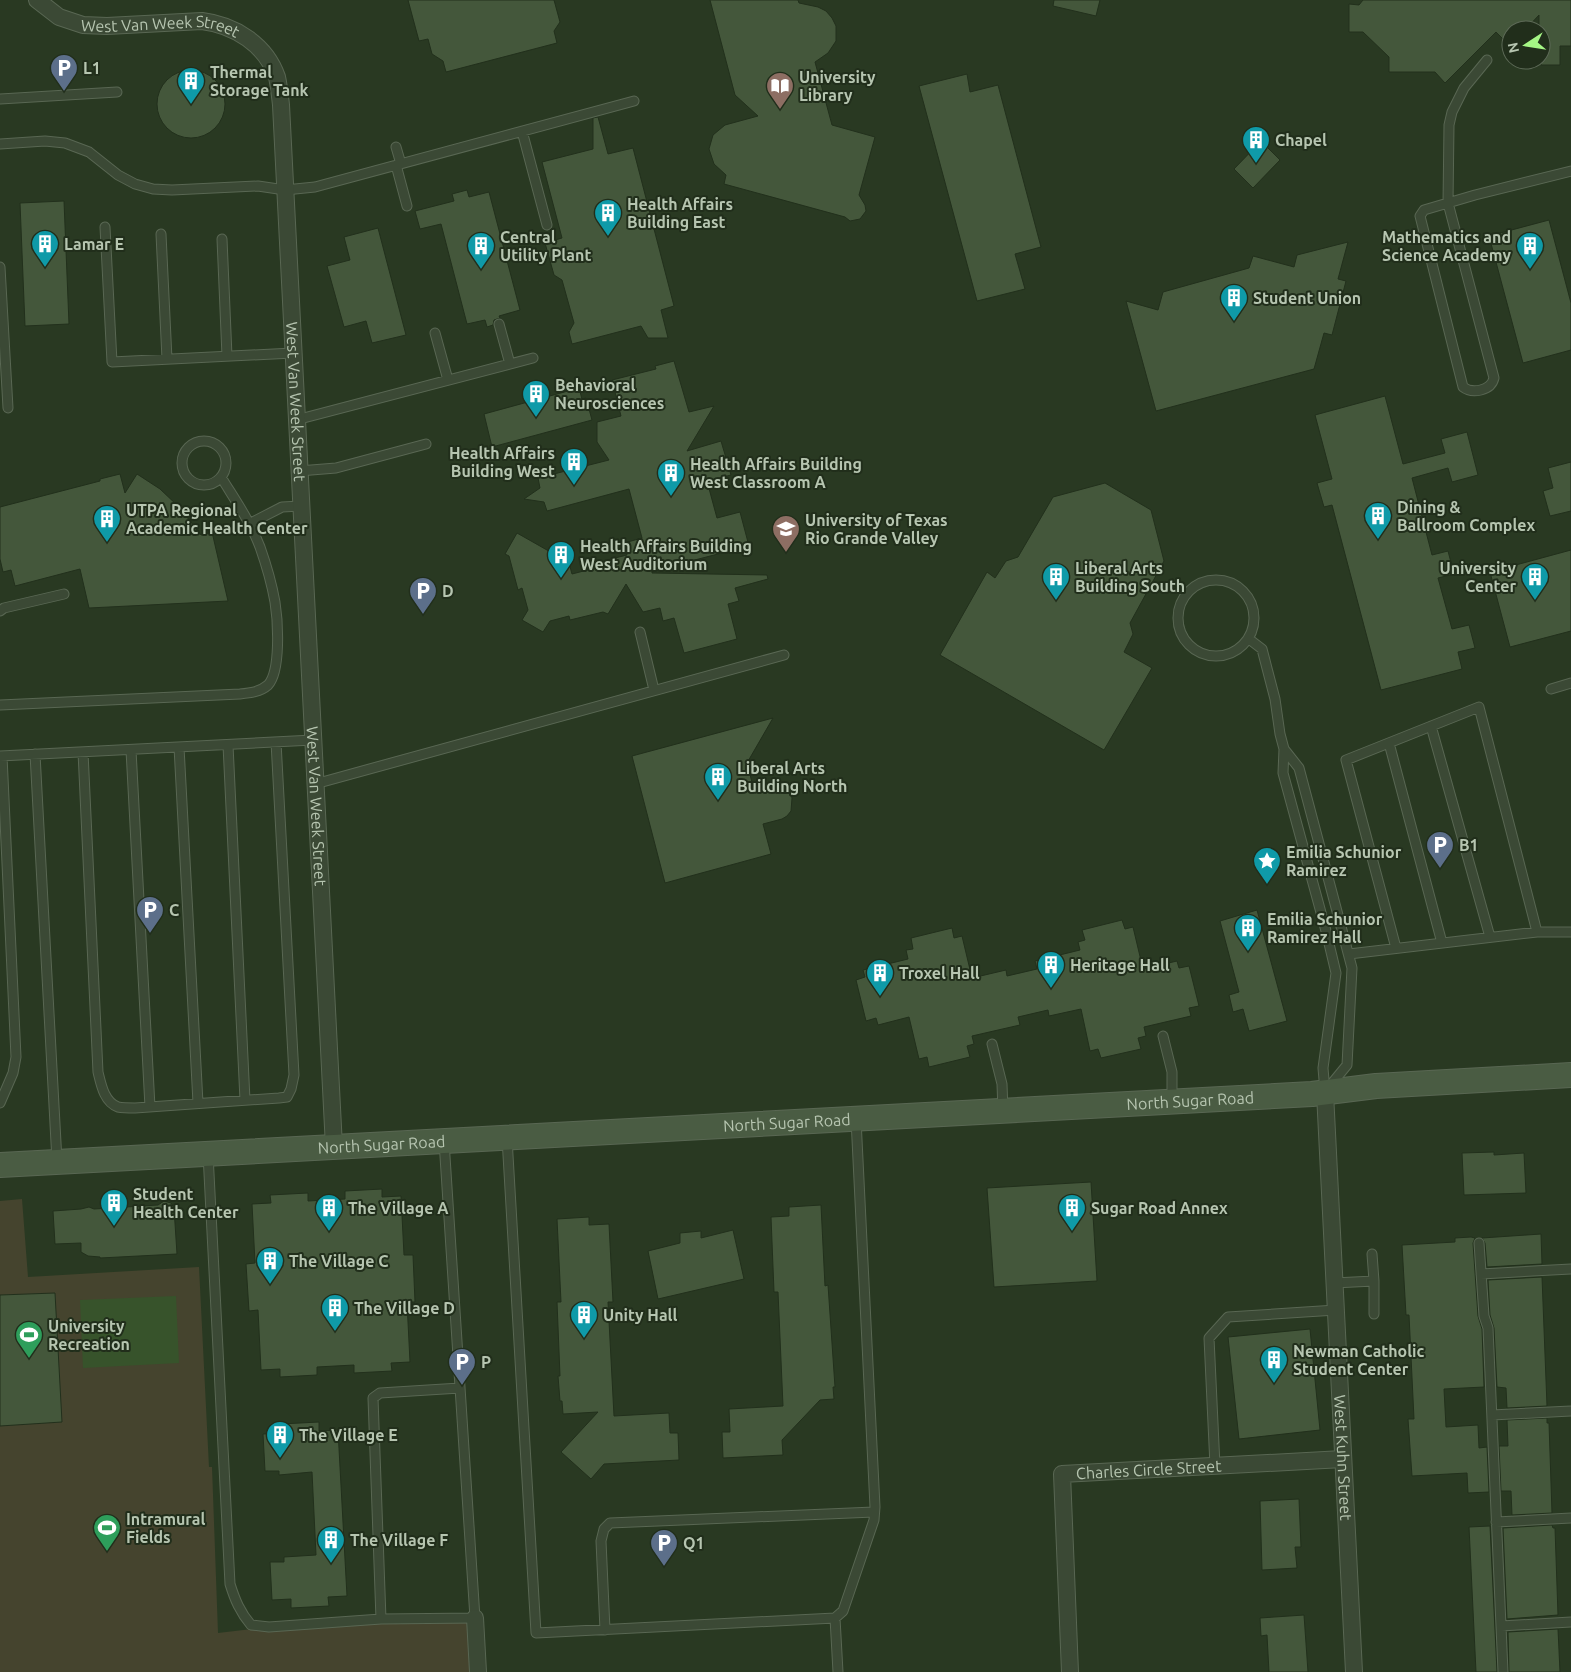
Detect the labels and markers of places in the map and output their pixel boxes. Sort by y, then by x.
parking icon: L1 [49,53,79,92]
place label: L1 [83,59,101,77]
place label: Thermal Storage Tank [210,63,309,99]
building icon: Thermal Storage Tank [176,66,206,105]
place label: University Library [799,68,876,104]
library icon: University Library [765,71,795,110]
building icon: Chapel [1241,125,1271,164]
place label: Chapel [1275,131,1327,149]
place label: Health Affairs Building East [627,195,733,231]
building icon: Health Affairs Building East [593,198,623,237]
place label: Central Utility Plant [500,228,591,264]
place label: Mathematics and Science Academy [1382,228,1512,264]
building icon: Lamar E [30,229,60,268]
building icon: Central Utility Plant [466,231,496,270]
building icon: Mathematics and Science Academy [1515,231,1545,270]
place label: Lamar E [64,235,124,253]
building icon: Student Union [1219,283,1249,322]
place label: Student Union [1253,289,1361,307]
place label: Behavioral Neurosciences [555,376,664,412]
building icon: Behavioral Neurosciences [521,379,551,418]
place label: Health Affairs Building West [449,444,555,480]
building icon: Health Affairs Building West [559,447,589,486]
place label: Health Affairs Building West Classroom A [690,455,862,491]
building icon: Health Affairs Building West Classroom A [656,458,686,497]
place label: Dining & Ballroom Complex [1397,498,1535,534]
place label: UTPA Regional Academic Health Center [126,501,308,537]
building icon: Dining & Ballroom Complex [1363,501,1393,540]
building icon: UTPA Regional Academic Health Center [92,504,122,543]
place label: University of Texas Rio Grande Valley [805,511,948,547]
school or university icon: University of Texas Rio Grande Valley [771,514,801,553]
place label: Health Affairs Building West Auditorium [580,537,752,573]
building icon: Health Affairs Building West Auditorium [546,540,576,579]
place label: Liberal Arts Building South [1075,559,1185,595]
place label: University Center [1439,559,1516,595]
building icon: Liberal Arts Building South [1041,562,1071,601]
building icon: University Center [1520,562,1550,601]
parking icon: D [408,576,438,615]
place label: D [442,582,454,600]
place label: Liberal Arts Building North [737,759,847,795]
building icon: Liberal Arts Building North [703,762,733,801]
parking icon: B1 [1425,830,1455,869]
place label: B1 [1459,836,1479,854]
place label: Emilia Schunior Ramirez [1286,843,1402,879]
place icon: Emilia Schunior Ramirez [1252,846,1282,885]
parking icon: C [135,895,165,934]
place label: C [169,901,179,919]
place label: Emilia Schunior Ramirez Hall [1267,910,1383,946]
building icon: Emilia Schunior Ramirez Hall [1233,913,1263,952]
building icon: Heritage Hall [1036,950,1066,989]
place label: Heritage Hall [1070,956,1170,974]
building icon: Troxel Hall [865,958,895,997]
place label: Troxel Hall [899,964,980,982]
place label: Student Health Center [133,1185,239,1221]
building icon: Student Health Center [99,1188,129,1227]
building icon: The Village A [314,1193,344,1232]
building icon: Sugar Road Annex [1057,1193,1087,1232]
place label: The Village A [348,1199,449,1217]
place label: Sugar Road Annex [1091,1199,1228,1217]
building icon: The Village C [255,1246,285,1285]
place label: The Village C [289,1252,388,1270]
building icon: The Village D [320,1293,350,1332]
place label: The Village D [354,1299,455,1317]
building icon: Unity Hall [569,1300,599,1339]
place label: Unity Hall [603,1306,677,1324]
place label: University Recreation [48,1317,130,1353]
sports icon: University Recreation [14,1320,44,1359]
place label: Newman Catholic Student Center [1293,1342,1425,1378]
building icon: Newman Catholic Student Center [1259,1345,1289,1384]
parking icon: P [447,1347,477,1386]
place label: P [481,1353,491,1371]
building icon: The Village E [265,1420,295,1459]
place label: The Village E [299,1426,398,1444]
place label: Intramural Fields [126,1510,206,1546]
sports icon: Intramural Fields [92,1513,122,1552]
building icon: The Village F [316,1525,346,1564]
parking icon: Q1 [649,1528,679,1567]
place label: The Village F [350,1531,448,1549]
place label: Q1 [683,1534,705,1552]

